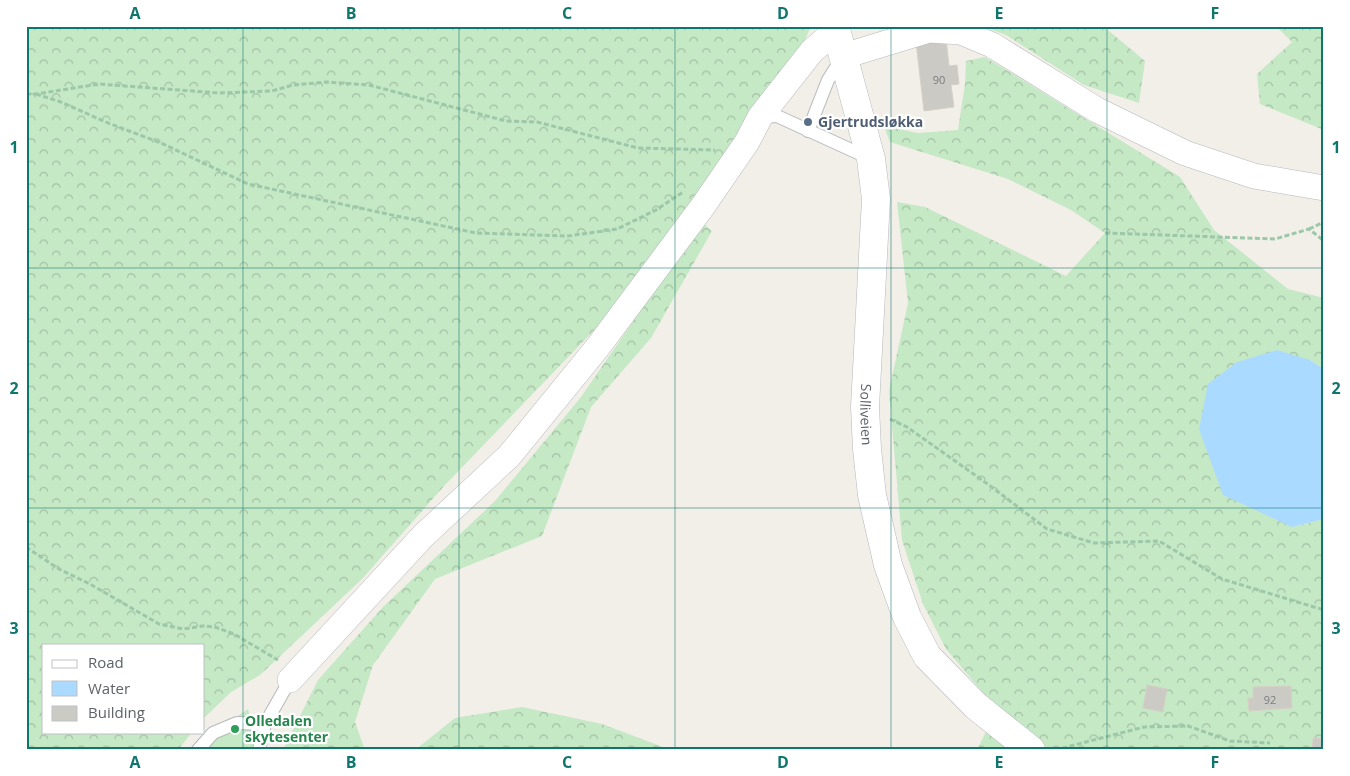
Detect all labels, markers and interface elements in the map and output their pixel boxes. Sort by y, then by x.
text: A [129,2,141,24]
text: B [346,2,356,24]
text: C [562,2,572,24]
text: D [777,2,789,24]
text: E [995,2,1004,24]
text: F [1211,2,1219,24]
house number: 90 [933,72,945,87]
place label: Gjertrudsløkka [818,112,923,131]
marker: Gjertrudsløkka [802,116,814,128]
text: 1 [9,136,19,158]
text: 1 [1331,136,1341,158]
text: 2 [9,377,19,399]
text: 2 [1331,377,1341,399]
street label: Solliveien [856,383,877,446]
text: 3 [9,617,19,639]
text: 3 [1331,617,1341,639]
legend [42,644,205,734]
text: Road [88,652,124,672]
text: Water [88,678,130,698]
house number: 92 [1264,692,1276,707]
text: Building [88,702,145,722]
place label: Olledalen skytesenter [245,711,329,746]
marker: Olledalen skytesenter [229,723,241,735]
text: A [129,751,141,773]
text: B [346,751,356,773]
text: C [562,751,572,773]
text: D [777,751,789,773]
text: E [995,751,1004,773]
text: F [1211,751,1219,773]

